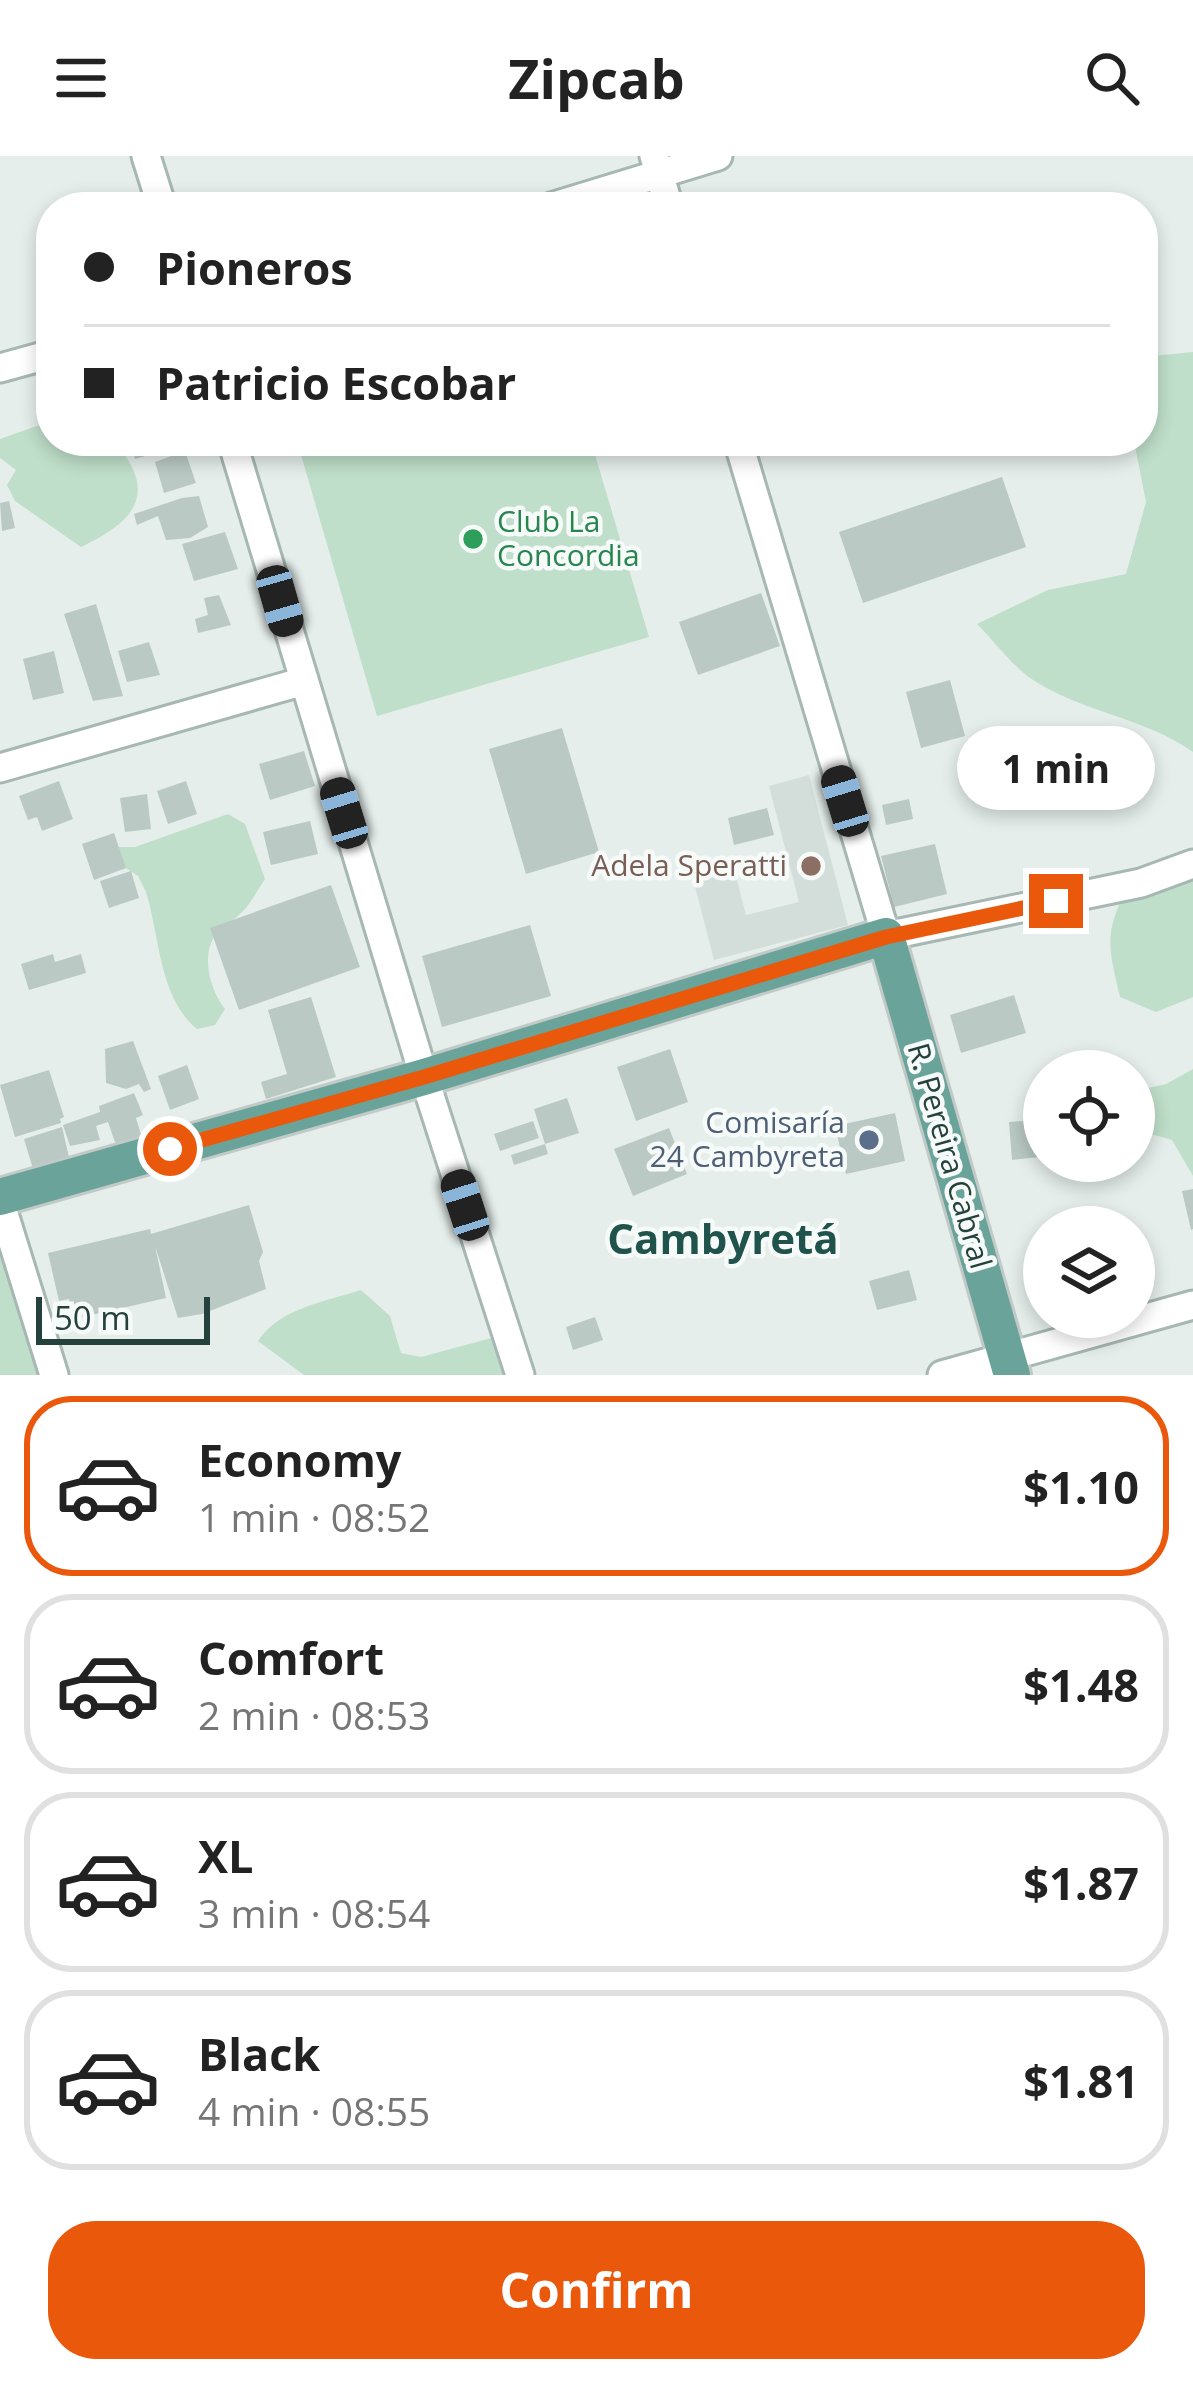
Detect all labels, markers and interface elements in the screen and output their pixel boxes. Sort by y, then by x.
text: Zipcab [508,41,685,115]
icon: menu [48,45,114,111]
icon: search [1079,45,1145,111]
text: Pioneros [156,237,353,298]
text: Patricio Escobar [156,352,516,413]
place label: Club La Concordia [497,500,640,575]
marker: Club La Concordia [460,526,486,552]
car [253,561,307,641]
callout: 1 min [957,727,1155,811]
text: 1 min [1002,741,1110,794]
car [817,761,873,841]
car [316,773,372,853]
place label: Adela Speratti [591,844,787,885]
marker: Adela Speratti [798,853,824,879]
route end [1029,874,1083,928]
street label: R. Pereira Cabral [899,1038,1002,1273]
map controls [1023,1050,1155,1338]
button: locate [1023,1050,1155,1182]
place label: Comisaría 24 Cambyreta [650,1101,845,1176]
route start [143,1122,197,1176]
marker: Comisaría 24 Cambyreta [856,1127,882,1153]
car [437,1165,493,1245]
button: layers [1023,1206,1155,1338]
district label: Cambyretá [607,1209,839,1266]
scale bar [36,1291,210,1344]
text: 50 m [54,1295,131,1340]
text: Economy [198,1429,401,1490]
icon: car [54,1432,162,1540]
text: $1.10 [1023,1456,1139,1517]
text: 1 min · 08:52 [198,1490,430,1543]
text: Comfort [198,1627,384,1688]
icon: car [54,1630,162,1738]
text: $1.48 [1023,1654,1139,1715]
text: 2 min · 08:53 [198,1688,430,1741]
text: XL [198,1825,253,1886]
icon: car [54,1828,162,1936]
text: $1.87 [1023,1852,1139,1913]
text: 3 min · 08:54 [198,1886,430,1939]
text: Black [198,2023,320,2084]
icon: car [54,2026,162,2134]
text: $1.81 [1023,2050,1139,2111]
text: 4 min · 08:55 [198,2084,430,2137]
button: Confirm [48,2221,1145,2359]

